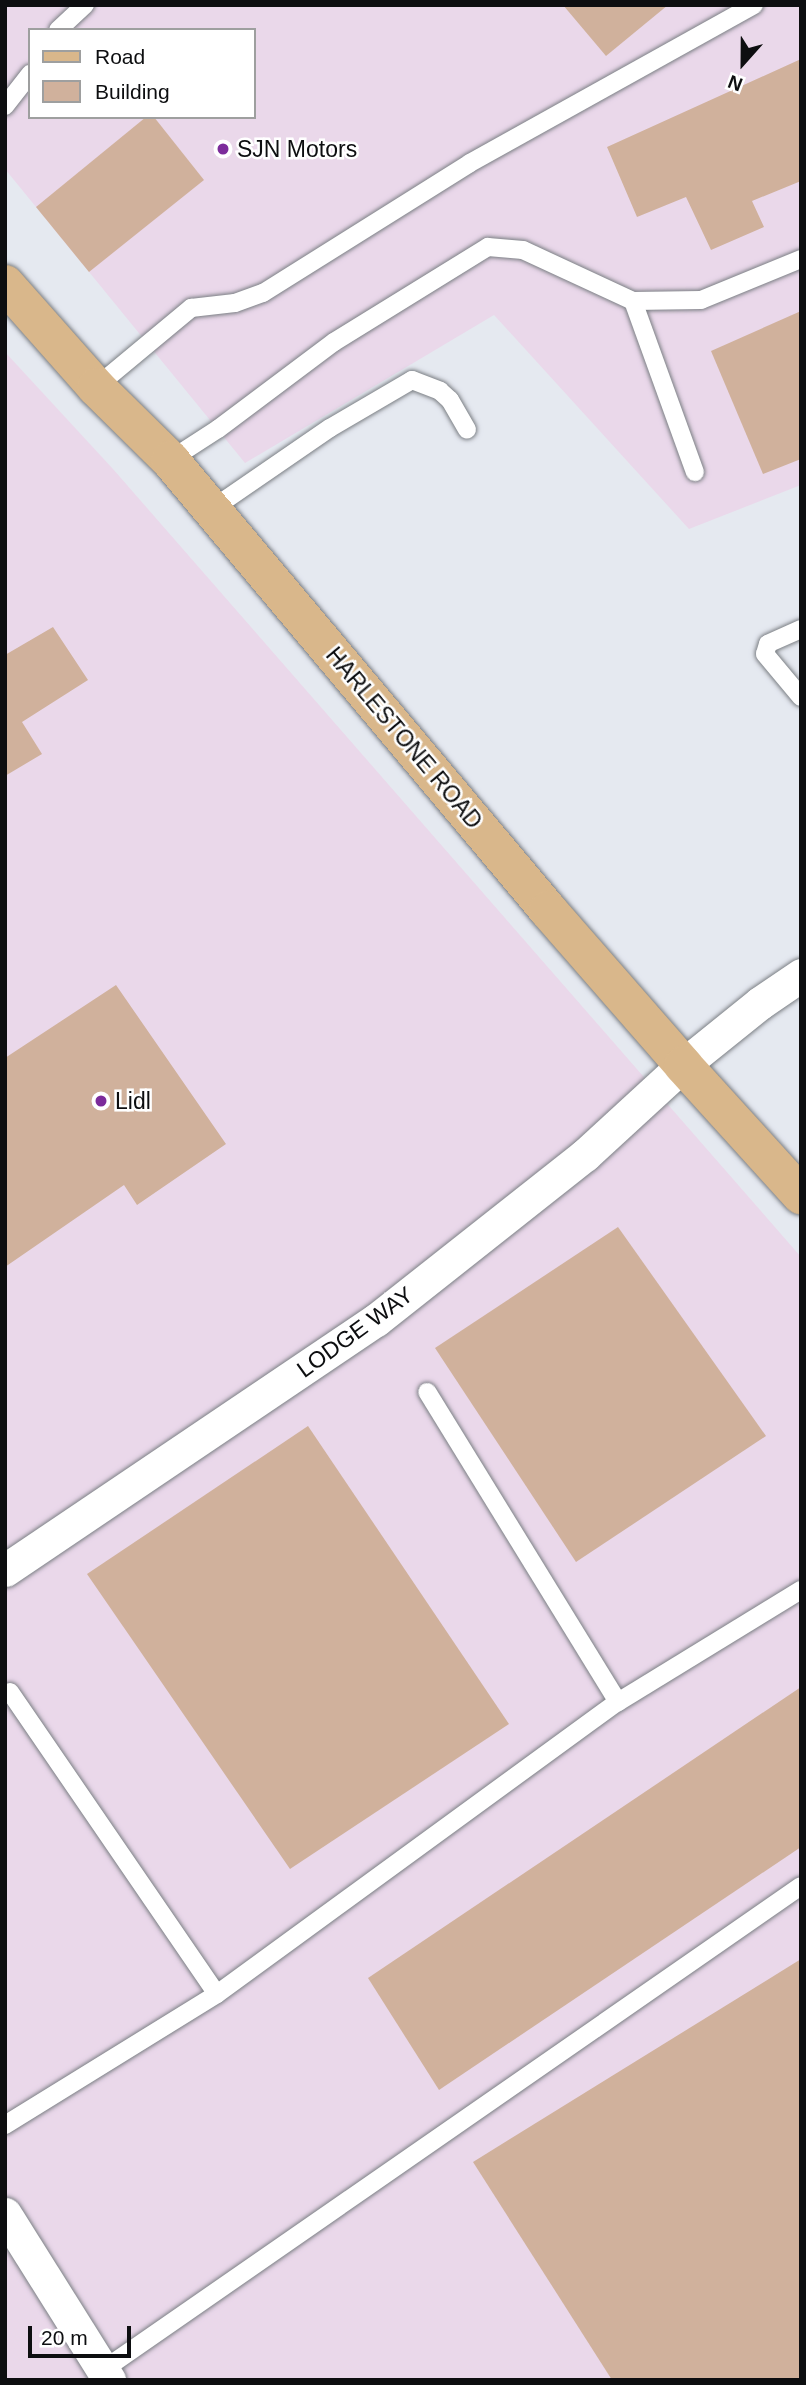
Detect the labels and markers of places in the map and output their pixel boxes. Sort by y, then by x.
place label: SJN Motors [237,135,357,163]
marker: SJN Motors [215,141,231,157]
place label: Lidl [115,1087,151,1115]
marker: Lidl [93,1093,109,1109]

